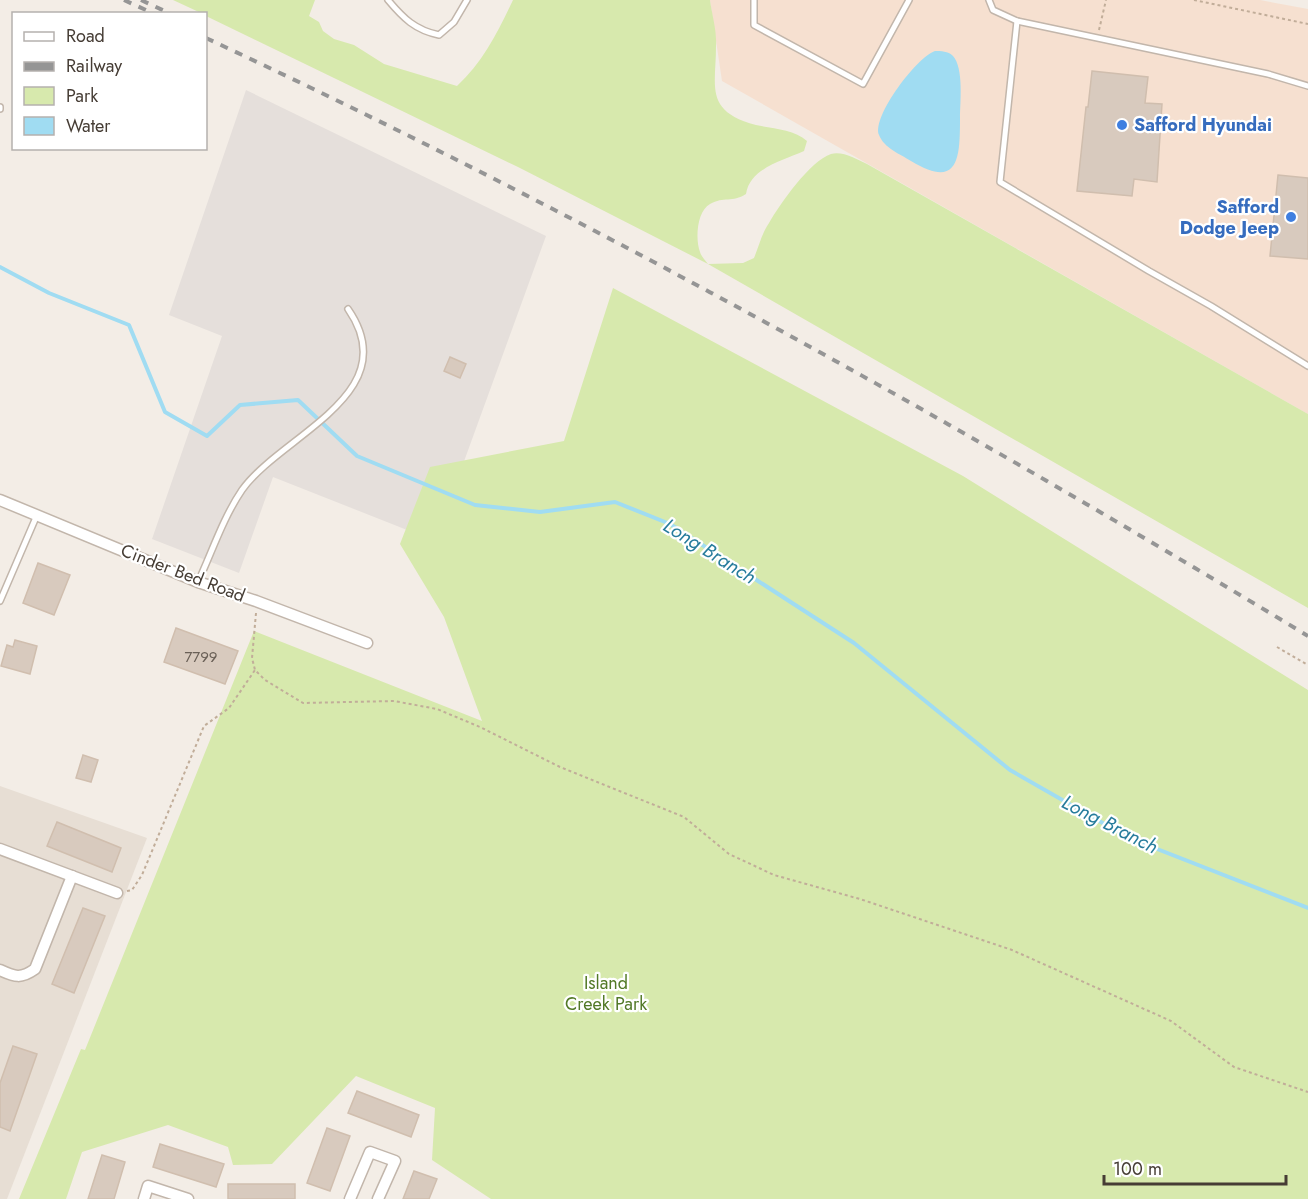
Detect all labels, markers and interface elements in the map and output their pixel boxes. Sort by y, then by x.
legend [12,12,207,150]
text: Road [66,23,105,49]
text: Railway [66,53,122,79]
text: Park [66,83,98,109]
place label: Safford Hyundai [1134,112,1272,138]
text: Water [66,113,111,139]
marker: Safford Hyundai [1115,118,1129,132]
place label: Safford Dodge Jeep [1180,194,1279,241]
marker: Safford Dodge Jeep [1284,210,1298,224]
water label: Long Branch [658,511,762,591]
street label: Cinder Bed Road [117,537,249,609]
house number: 7799 [184,646,218,668]
water label: Long Branch [1056,788,1163,861]
park label: Island Creek Park [565,970,647,1017]
scale bar [1104,1148,1286,1186]
text: 100 m [1113,1156,1162,1182]

